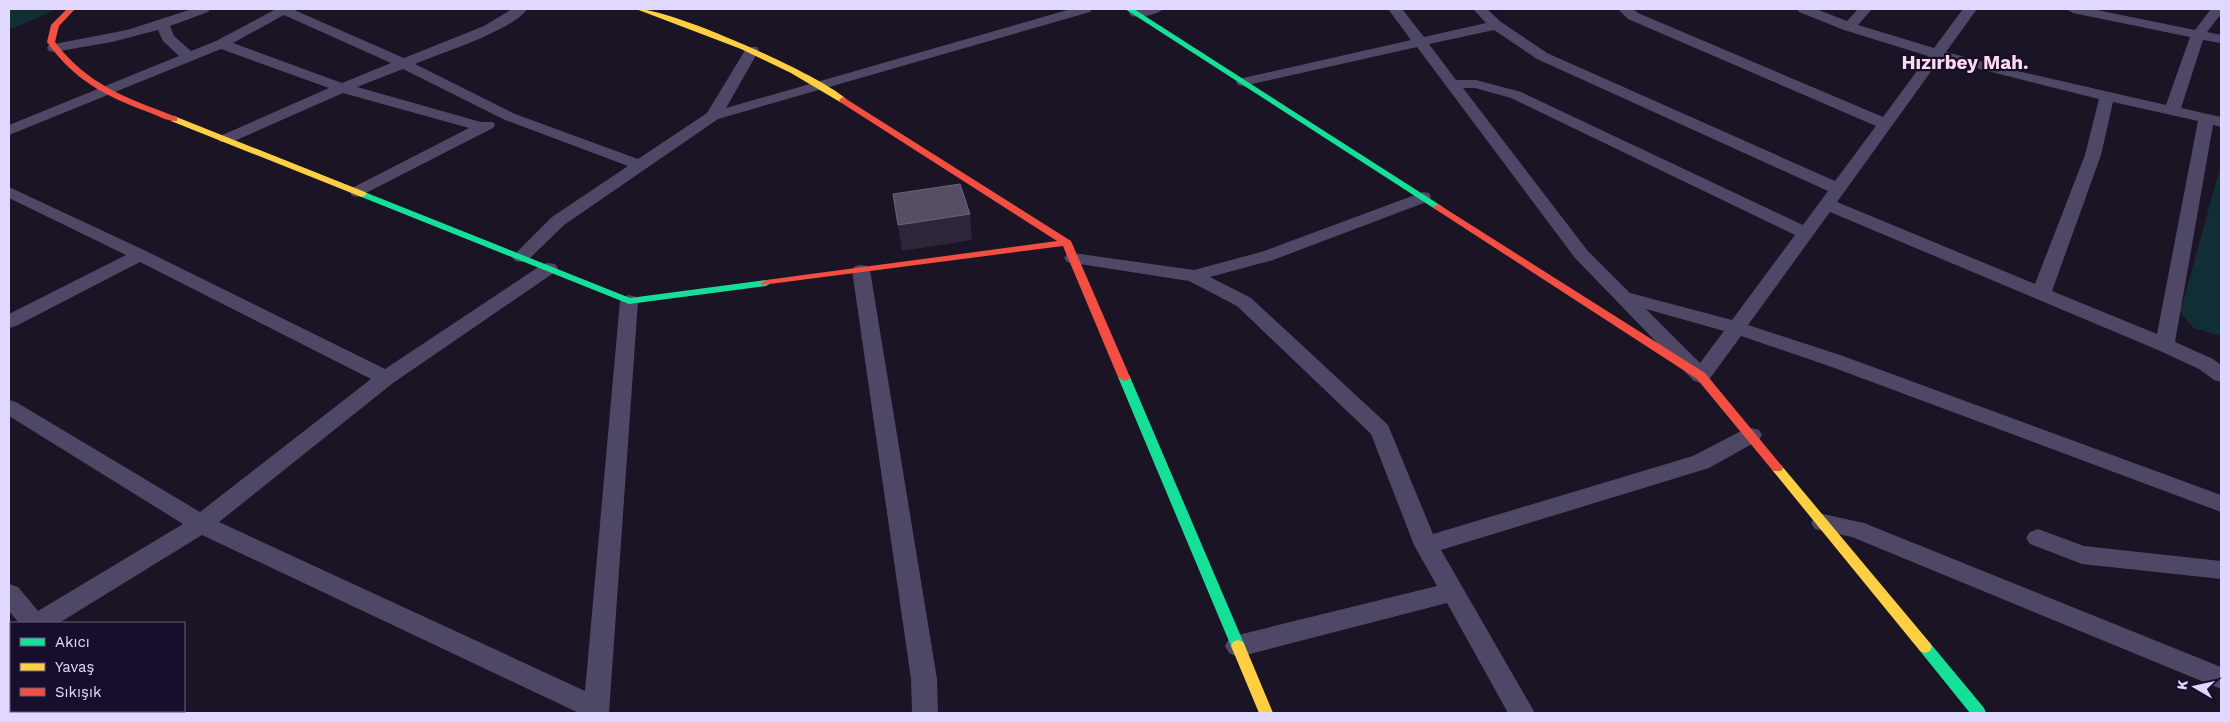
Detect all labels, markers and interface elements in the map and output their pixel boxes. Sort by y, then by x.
district label: Hızırbey Mah. [1902,51,2028,74]
legend [10,622,185,712]
text: Akıcı [55,633,90,651]
text: Yavaş [55,658,95,676]
north arrow [2170,662,2220,712]
text: K [2173,679,2191,691]
text: Sıkışık [55,683,102,701]

